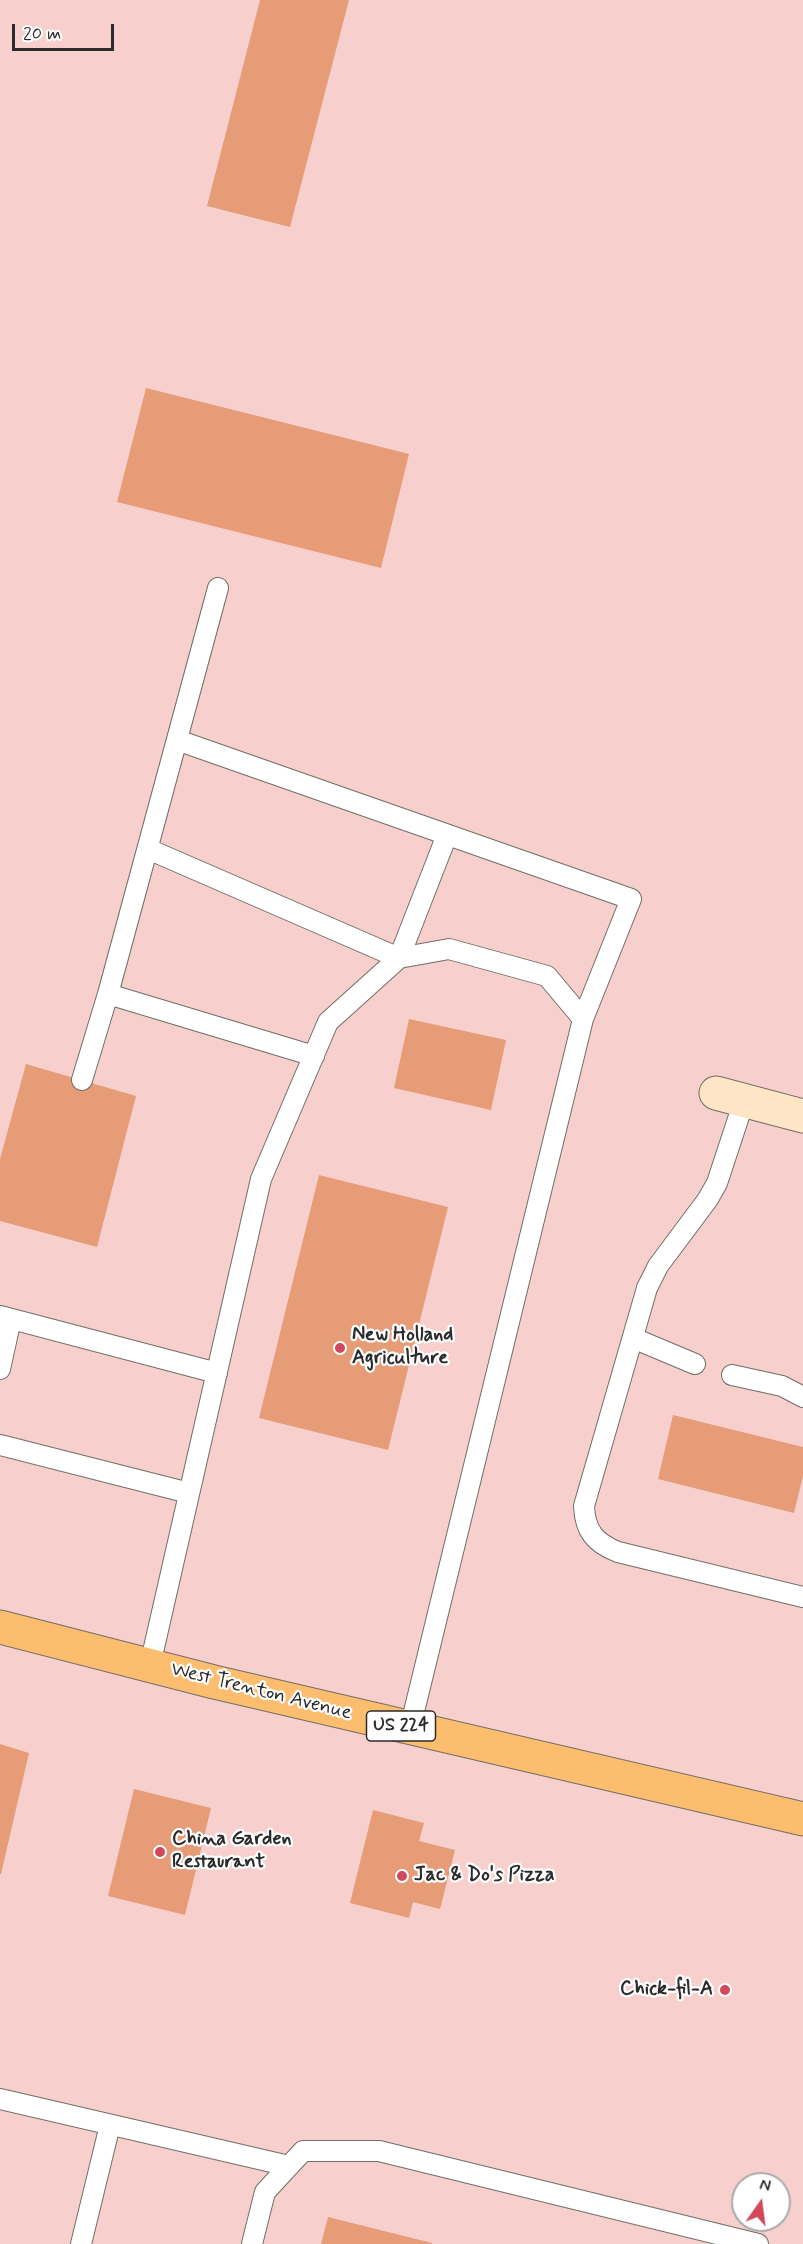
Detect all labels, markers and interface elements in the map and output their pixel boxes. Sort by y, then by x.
scale bar [15,12,117,50]
text: 20 m [23,22,61,46]
place label: New Holland Agriculture [352,1324,453,1371]
marker: New Holland Agriculture [333,1341,347,1355]
street label: West Trenton Avenue [168,1658,354,1726]
road number: US 224 [366,1711,436,1741]
place label: China Garden Restaurant [172,1828,292,1875]
marker: China Garden Restaurant [153,1845,167,1859]
place label: Jac & Do's Pizza [414,1864,555,1888]
marker: Jac & Do's Pizza [395,1869,409,1883]
place label: Chick-fil-A [620,1978,713,2002]
marker: Chick-fil-A [718,1983,732,1997]
north arrow [731,2172,791,2232]
text: N [757,2175,773,2197]

